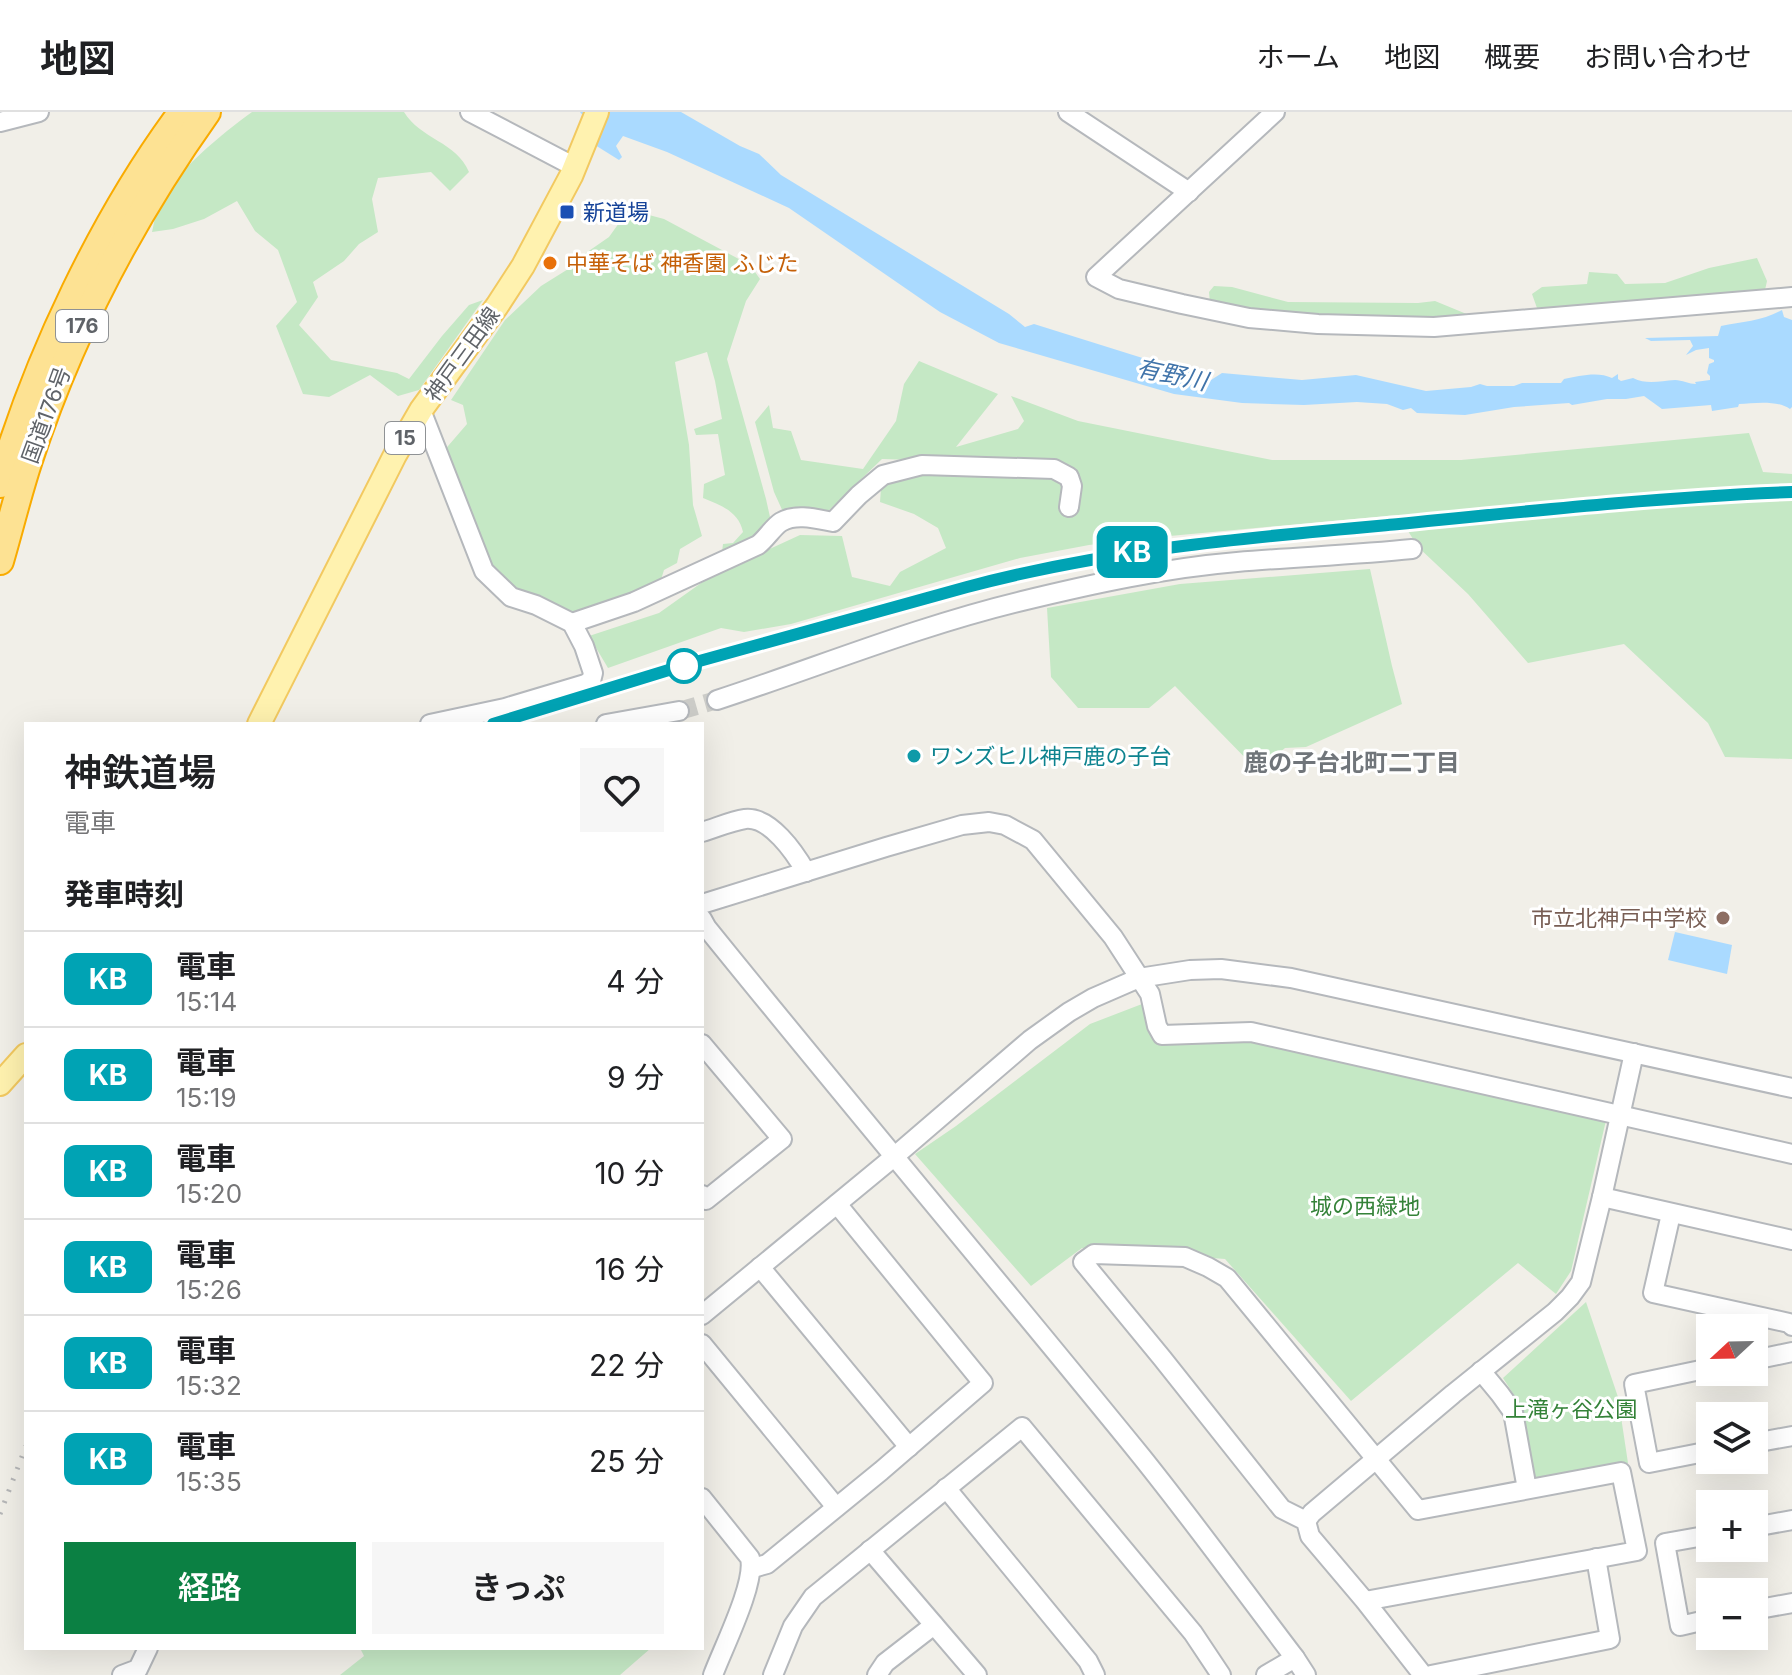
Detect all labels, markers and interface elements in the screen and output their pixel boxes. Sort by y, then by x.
text: 地図 [40,35,116,81]
text: ホーム [1257,40,1340,74]
text: 地図 [1384,40,1440,74]
text: 概要 [1484,40,1540,74]
text: お問い合わせ [1584,40,1752,74]
place label: 新道場 [583,199,649,225]
marker: 新道場 [558,203,576,221]
place label: 中華そば 神香園 ふじた [566,250,798,276]
marker: 中華そば 神香園 ふじた [541,254,559,272]
street label: 神戸三田線 [419,302,505,406]
road number: 176 [56,310,108,342]
water label: 有野川 [1134,353,1213,397]
street label: 国道176号 [17,363,75,467]
road number: 15 [385,422,425,454]
line badge: KB [1096,526,1168,578]
text: KB [1113,535,1151,569]
unlabelled marker [667,649,701,683]
place label: ワンズヒル神戸鹿の子台 [930,743,1172,769]
marker: ワンズヒル神戸鹿の子台 [905,747,923,765]
button: heart [580,748,664,832]
district label: 鹿の子台北町二丁目 [1244,748,1460,777]
text: 神鉄道場 [64,749,216,795]
text: 電車 [64,807,116,838]
text: 発車時刻 [64,876,184,912]
place label: 市立北神戸中学校 [1531,905,1707,931]
marker: 市立北神戸中学校 [1714,909,1732,927]
text: 電車 [176,948,236,984]
text: KB [89,962,127,996]
text: 4 分 [606,963,664,999]
text: 15:14 [176,986,237,1017]
text: 電車 [176,1044,236,1080]
text: KB [89,1058,127,1092]
text: 9 分 [607,1059,664,1095]
text: 15:19 [176,1082,237,1113]
text: 電車 [176,1140,236,1176]
text: KB [89,1154,127,1188]
text: 10 分 [594,1155,664,1191]
text: 15:20 [176,1178,242,1209]
park label: 城の西緑地 [1310,1193,1420,1219]
text: 電車 [176,1236,236,1272]
text: KB [89,1250,127,1284]
text: 16 分 [595,1251,664,1287]
text: 15:26 [176,1274,242,1305]
north arrow [1696,1314,1768,1386]
map controls [1696,1314,1768,1650]
text: 電車 [176,1332,236,1368]
text: KB [89,1346,127,1380]
text: 22 分 [589,1347,664,1383]
text: 15:32 [176,1370,242,1401]
park label: 上滝ヶ谷公園 [1505,1396,1637,1422]
button: layers [1696,1402,1768,1474]
text: 電車 [176,1428,236,1464]
text: KB [89,1442,127,1476]
text: 25 分 [589,1443,664,1479]
text: 15:35 [176,1466,242,1497]
button: + [1696,1490,1768,1562]
button: 経路 [64,1542,356,1634]
button: きっぷ [372,1542,664,1634]
button: − [1696,1578,1768,1650]

